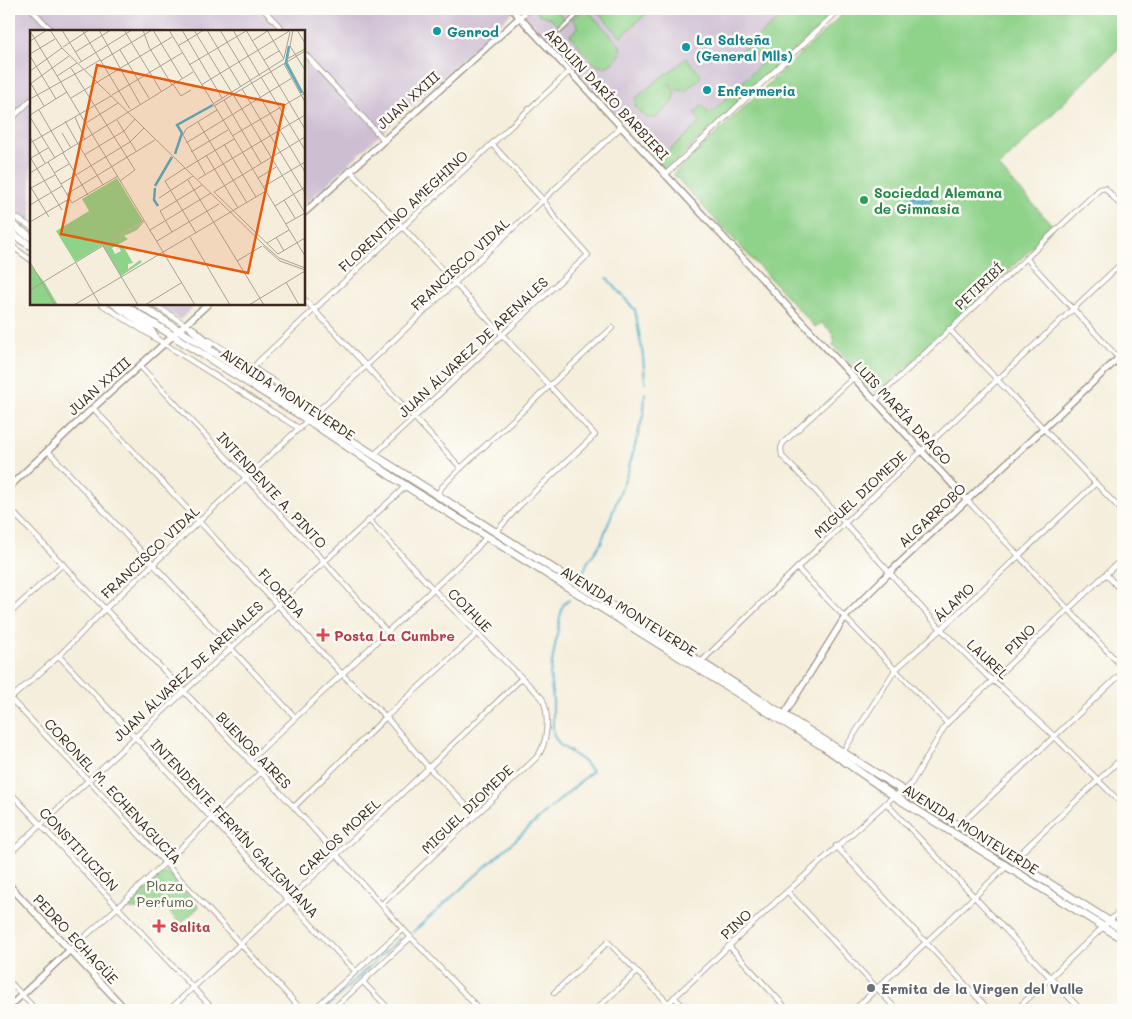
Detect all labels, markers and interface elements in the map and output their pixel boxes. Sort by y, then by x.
place label: Genrod [447,22,499,41]
street label: ARDUIN DARÍO BARBIERI [541,24,673,164]
marker: Genrod [431,25,443,37]
inset map [30,30,305,305]
place label: La Salteña (General Mlls) [696,30,793,65]
marker: La Salteña (General Mlls) [680,41,692,53]
street label: JUAN XXIII [372,67,444,133]
place label: Enfermeria [717,81,796,100]
marker: Enfermeria [701,84,713,96]
street label: FLORENTINO AMEGHINO [334,146,472,276]
place label: Sociedad Alemana de Gimnasia [874,183,1003,218]
marker: Sociedad Alemana de Gimnasia [858,194,870,206]
street label: FRANCISCO VIDAL [407,213,514,315]
street label: PETIRIBÍ [950,258,1008,314]
street label: JUAN ÁLVAREZ DE ARENALES [394,272,552,422]
street label: AVENIDA MONTEVERDE [217,343,359,445]
street label: JUAN XXIII [63,353,135,419]
street label: LUIS MARÍA DRAGO [850,357,956,469]
street label: INTENDENTE A. PINTO [213,428,331,552]
street label: MIGUEL DIOMEDE [809,446,911,542]
street label: ALGARROBO [894,479,970,551]
street label: FRANCISCO VIDAL [97,501,204,603]
street label: AVENIDA MONTEVERDE [557,561,701,661]
street label: FLORIDA [254,564,310,622]
street label: ÁLAMO [930,578,978,626]
street label: COIHUE [444,584,496,636]
street label: JUAN ÁLVAREZ DE ARENALES [109,596,267,746]
street label: PINO [1000,620,1040,658]
place label: Posta La Cumbre [334,626,455,645]
marker: Posta La Cumbre [316,628,330,642]
street label: LAUREL [963,635,1014,684]
street label: BUENOS AIRES [212,707,296,793]
street label: CORONEL M. ECHENAGUCÍA [40,714,186,868]
street label: INTENDENTE FERMÍN GALIGNIANA [147,735,323,921]
street label: MIGUEL DIOMEDE [417,760,517,858]
street label: AVENIDA MONTEVERDE [899,779,1043,879]
street label: CARLOS MOREL [294,793,385,880]
street label: CONSTITUCIÓN [35,803,123,895]
park label: Plaza Perfumo [137,876,193,911]
street label: PEDRO ECHAGÜE [29,890,123,988]
street label: PINO [716,905,756,943]
place label: Salita [170,917,211,936]
marker: Salita [152,919,166,933]
place label: Ermita de la Virgen del Valle [881,979,1083,998]
marker: Ermita de la Virgen del Valle [865,982,877,994]

